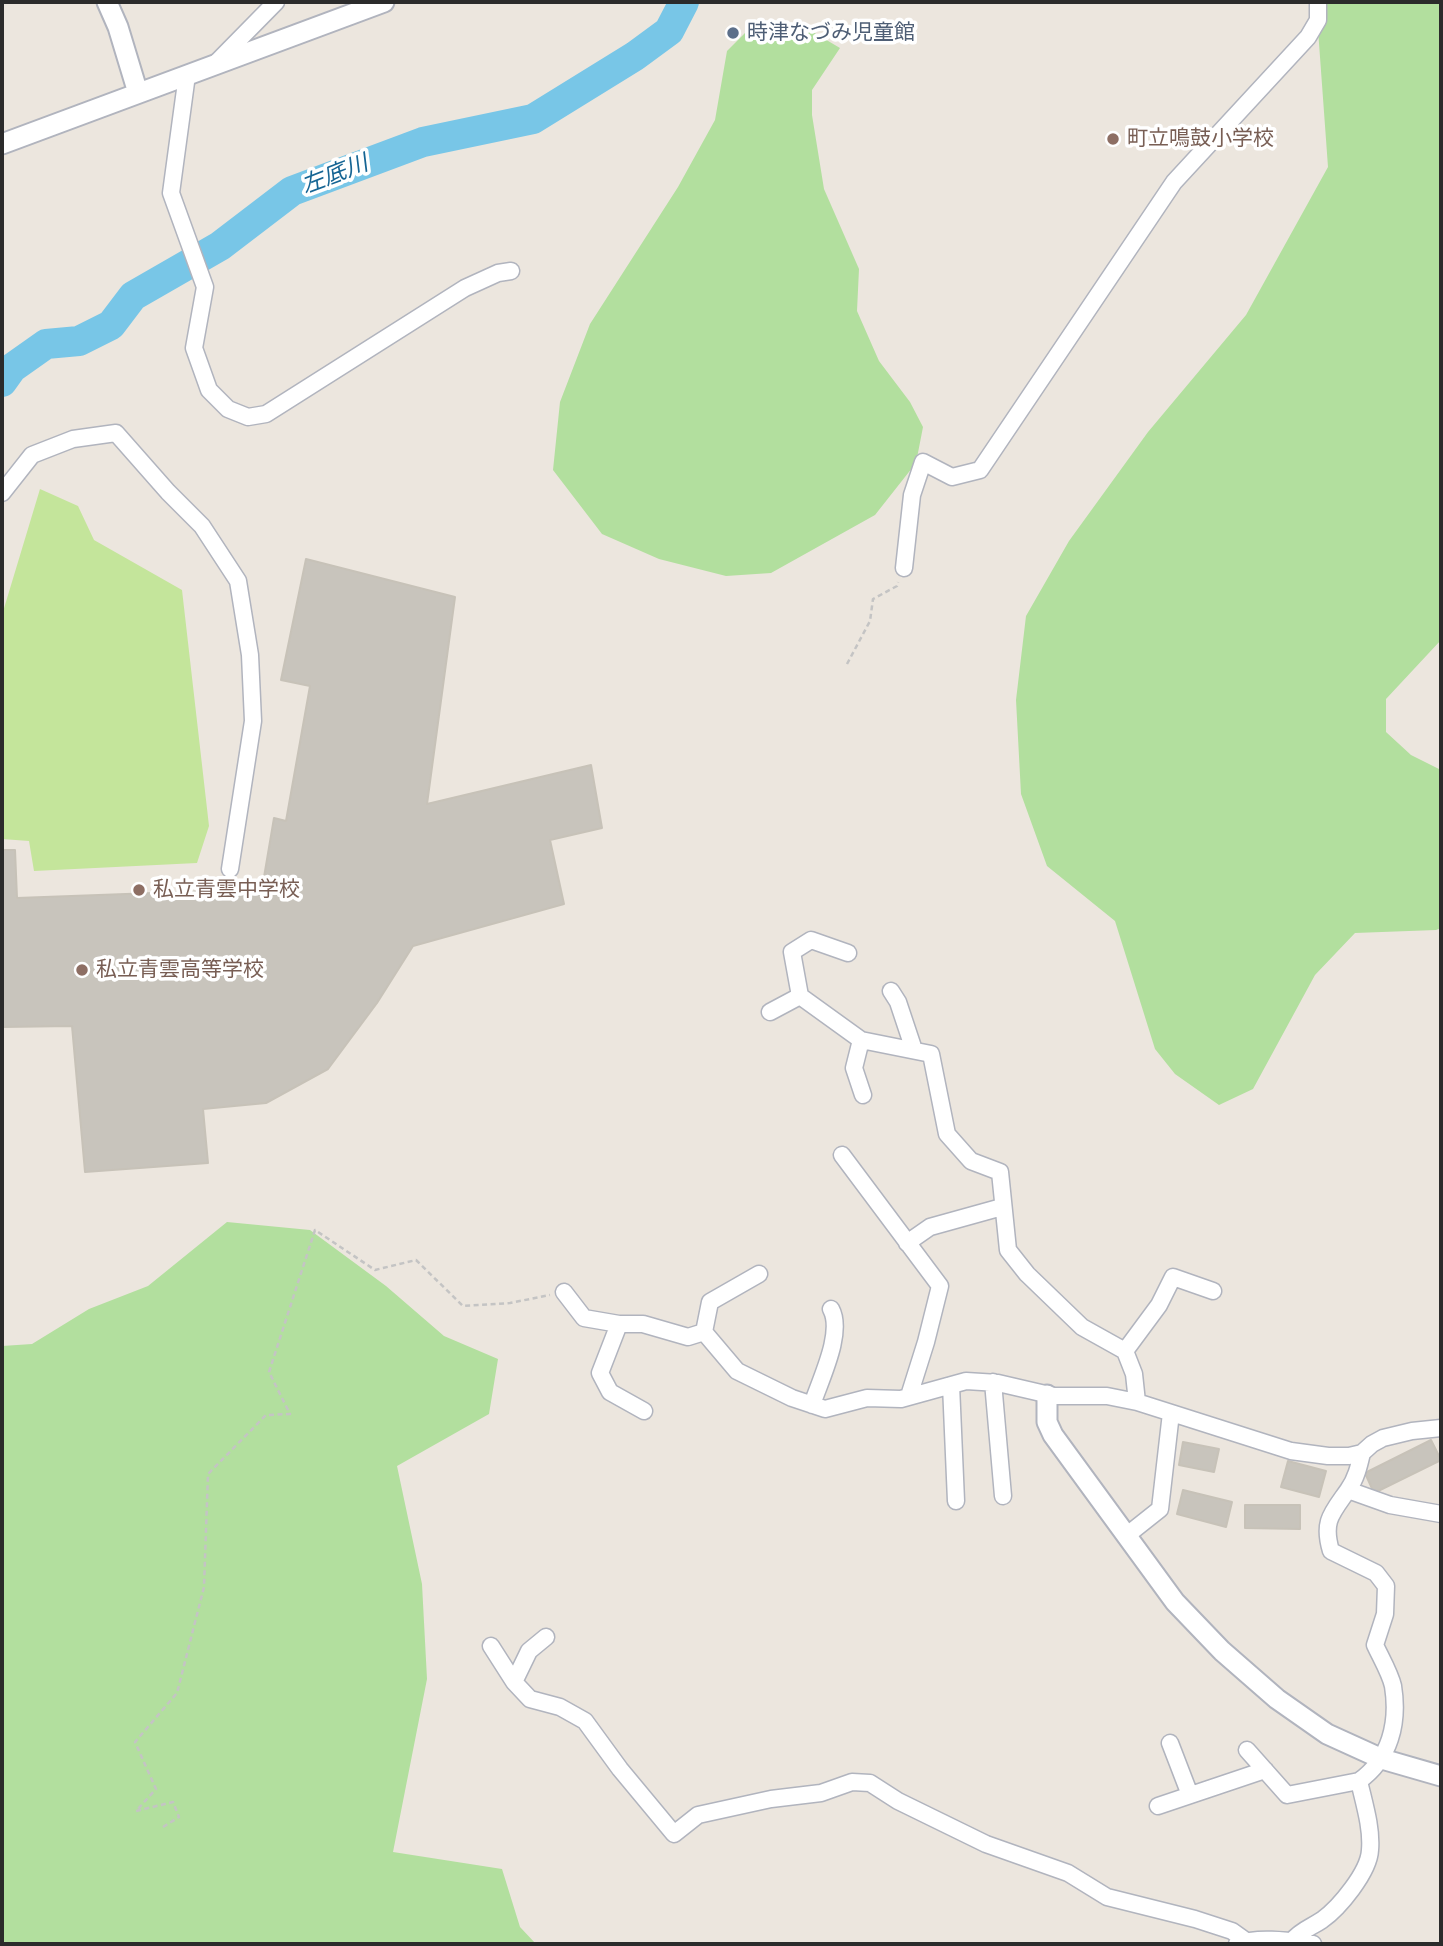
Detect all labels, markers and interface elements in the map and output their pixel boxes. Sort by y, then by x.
place label: 時津なづみ児童館 [747,20,915,46]
marker: 時津なづみ児童館 [725,25,741,41]
place label: 町立鳴鼓小学校 [1127,126,1274,152]
marker: 町立鳴鼓小学校 [1105,131,1121,147]
water label: 左底川 [298,150,372,200]
place label: 私立青雲中学校 [153,877,300,903]
marker: 私立青雲中学校 [131,882,147,898]
place label: 私立青雲高等学校 [96,957,264,983]
marker: 私立青雲高等学校 [74,962,90,978]

